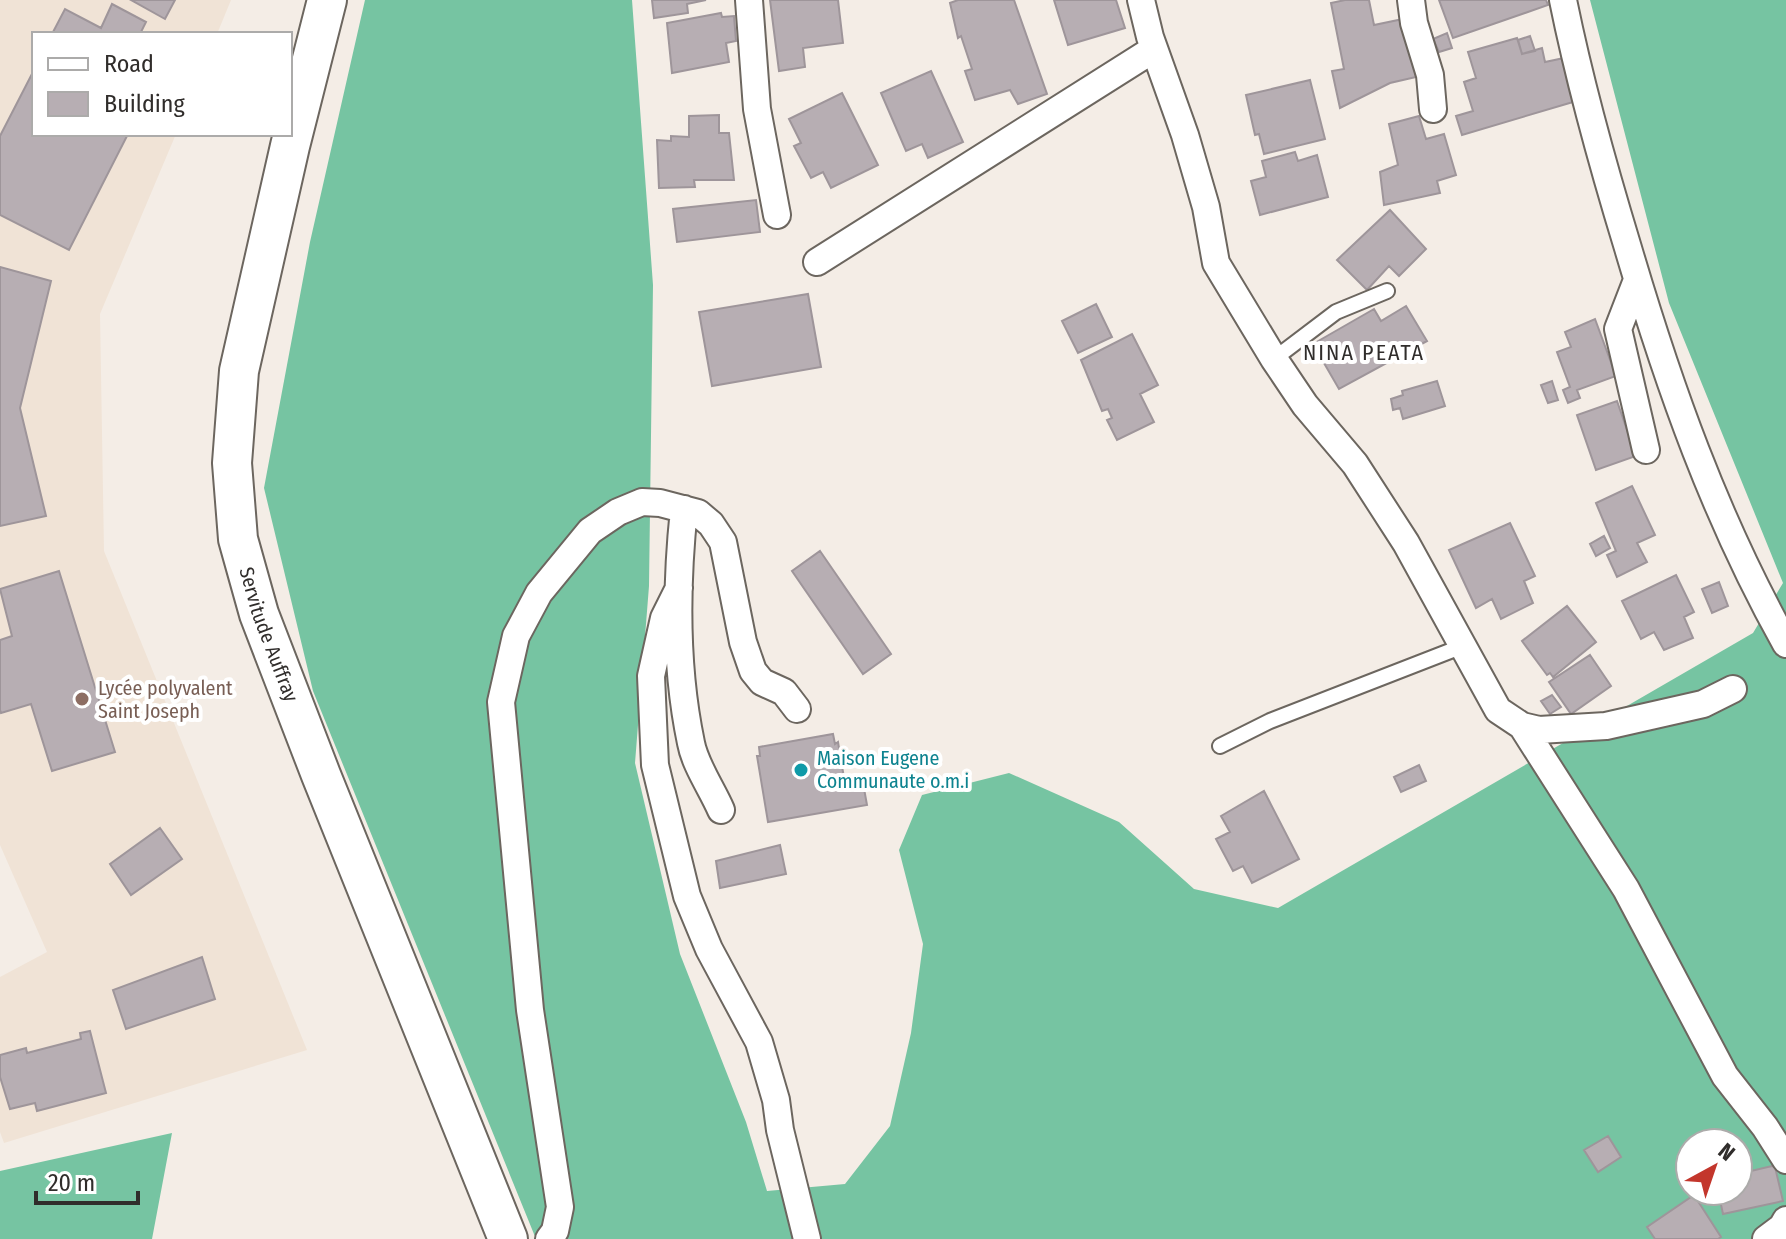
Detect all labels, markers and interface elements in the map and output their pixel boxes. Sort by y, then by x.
legend [32,32,292,136]
text: Road [104,50,154,78]
text: Building [104,90,186,118]
district label: NINA PEATA [1303,339,1425,366]
street label: Servitude Auffray [234,564,304,705]
place label: Lycée polyvalent Saint Joseph [98,676,233,723]
marker: Lycée polyvalent Saint Joseph [73,690,91,708]
place label: Maison Eugene Communaute o.m.i [817,746,969,793]
marker: Maison Eugene Communaute o.m.i [792,761,810,779]
north arrow [1674,1127,1754,1207]
text: N [1713,1137,1740,1167]
scale bar [36,1155,138,1205]
text: 20 m [48,1169,95,1197]

